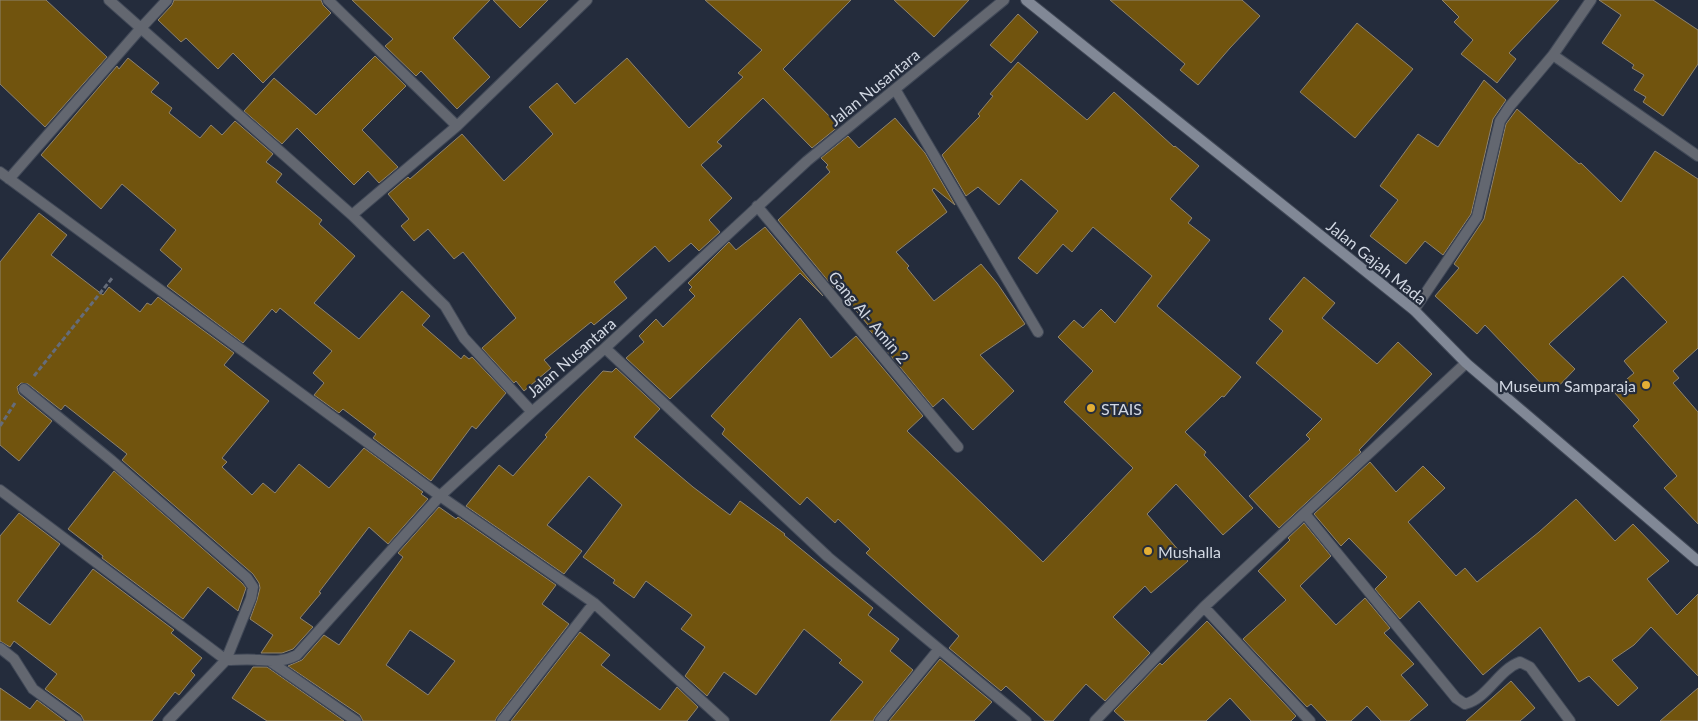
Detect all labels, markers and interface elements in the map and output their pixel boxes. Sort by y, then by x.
street label: Jalan Nusantara [825,45,923,129]
street label: Jalan Gajah Mada [1323,216,1431,308]
street label: Gang Al- Amin 2 [825,267,913,367]
street label: Jalan Nusantara [523,313,619,401]
place label: Museum Samparaja [1499,376,1636,395]
marker: Museum Samparaja [1640,379,1652,391]
place label: STAIS [1101,399,1142,418]
marker: STAIS [1085,402,1097,414]
place label: Mushalla [1158,542,1221,561]
marker: Mushalla [1142,545,1154,557]

